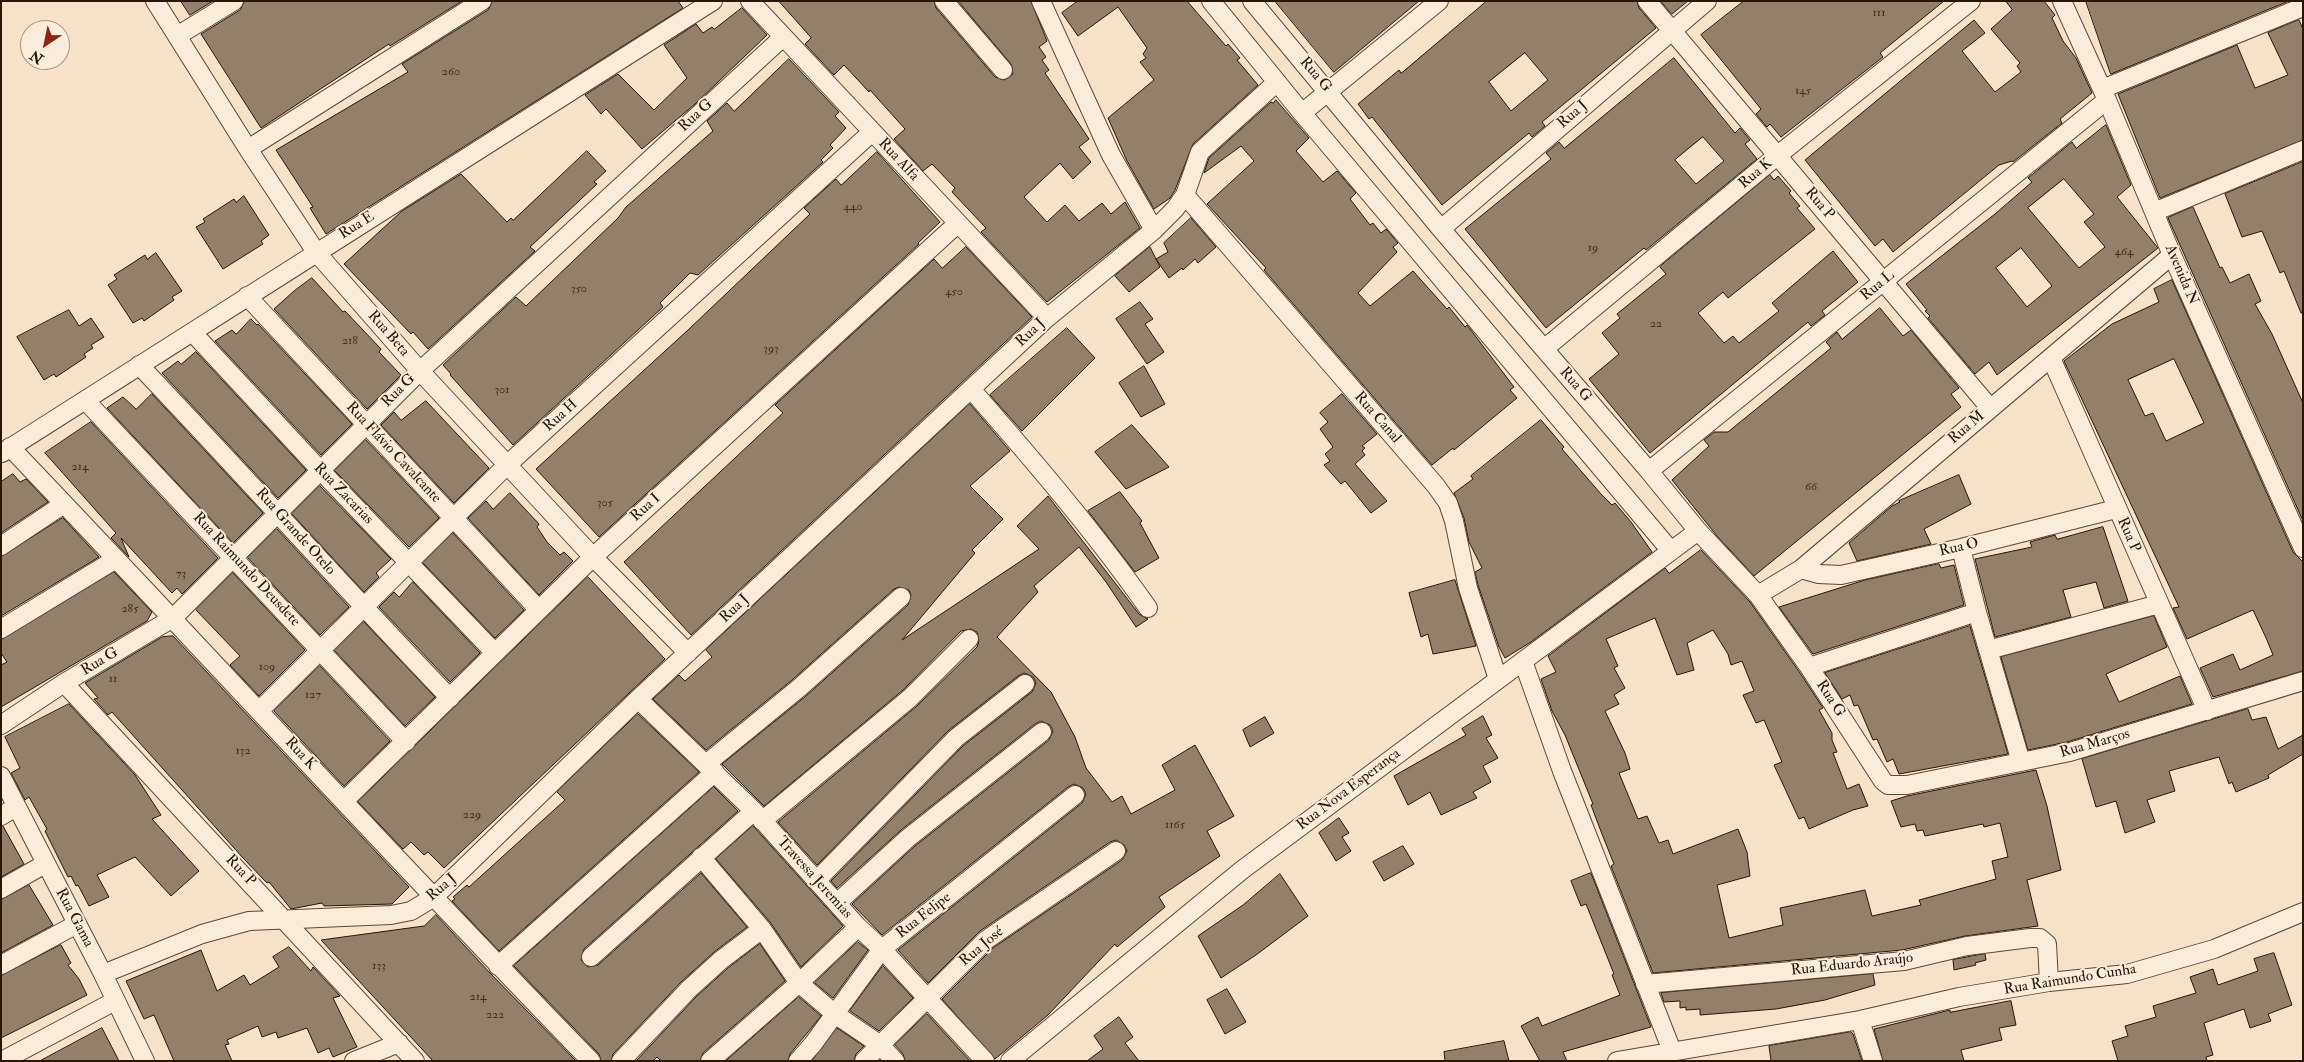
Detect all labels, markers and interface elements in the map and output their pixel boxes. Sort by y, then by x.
house number: 111 [1873,6,1885,20]
north arrow [20,20,70,70]
text: N [27,46,47,68]
street label: Rua G [1295,54,1335,96]
house number: 260 [442,65,460,79]
house number: 145 [1795,84,1811,98]
street label: Rua G [675,96,717,136]
street label: Rua J [1554,97,1592,133]
street label: Rua Alfa [874,135,922,185]
street label: Rua K [1736,155,1776,193]
street label: Rua P [1800,184,1838,224]
house number: 440 [843,200,863,214]
street label: Rua E [336,208,378,244]
house number: 19 [1588,241,1598,255]
street label: Avenida N [2160,242,2202,308]
house number: 464 [2115,245,2133,259]
street label: Rua L [1857,267,1899,305]
house number: 350 [571,282,587,296]
house number: 450 [945,285,963,299]
street label: Rua Beta [363,307,413,361]
street label: Rua J [1013,315,1049,351]
house number: 22 [1650,317,1662,331]
house number: 218 [342,334,358,348]
house number: 393 [763,342,779,356]
street label: Rua G [1555,364,1595,406]
street label: Rua G [378,370,420,412]
house number: 301 [495,383,509,397]
street label: Rua Canal [1350,389,1404,447]
street label: Rua H [540,396,582,436]
street label: Rua Flávio Cavalcante [341,399,445,507]
street label: Rua M [1945,408,1989,448]
house number: 214 [72,460,88,474]
street label: Rua Zacarias [309,460,377,528]
house number: 66 [1805,480,1817,494]
street label: Rua Grande Otelo [251,485,339,579]
street label: Rua I [627,490,665,526]
house number: 305 [597,496,613,510]
street label: Rua Raimundo Deusdete [188,509,304,631]
street label: Rua P [2112,515,2144,555]
street label: Rua O [1938,535,1980,561]
house number: 73 [176,567,186,581]
street label: Rua J [717,591,753,627]
house number: 285 [122,602,138,616]
street label: Rua G [78,644,122,680]
house number: 109 [259,660,275,674]
house number: 11 [109,672,117,686]
street label: Rua G [1811,677,1849,721]
house number: 127 [305,688,321,702]
street label: Rua Marços [2058,725,2132,763]
street label: Rua K [280,734,320,774]
house number: 132 [236,744,250,758]
street label: Rua Nova Esperança [1294,745,1404,835]
house number: 229 [463,808,481,822]
house number: 1165 [1165,818,1185,832]
street label: Travessa Jeremias [772,833,856,923]
street label: Rua P [221,852,259,890]
street label: Rua J [423,870,461,906]
street label: Rua Gama [51,885,97,951]
street label: Rua Felipe [893,889,955,943]
street label: Rua José [956,923,1008,971]
street label: Rua Eduardo Araújo [1790,950,1914,980]
house number: 133 [372,959,386,973]
street label: Rua Raimundo Cunha [2003,961,2137,999]
house number: 214 [470,990,486,1004]
house number: 222 [486,1008,504,1022]

